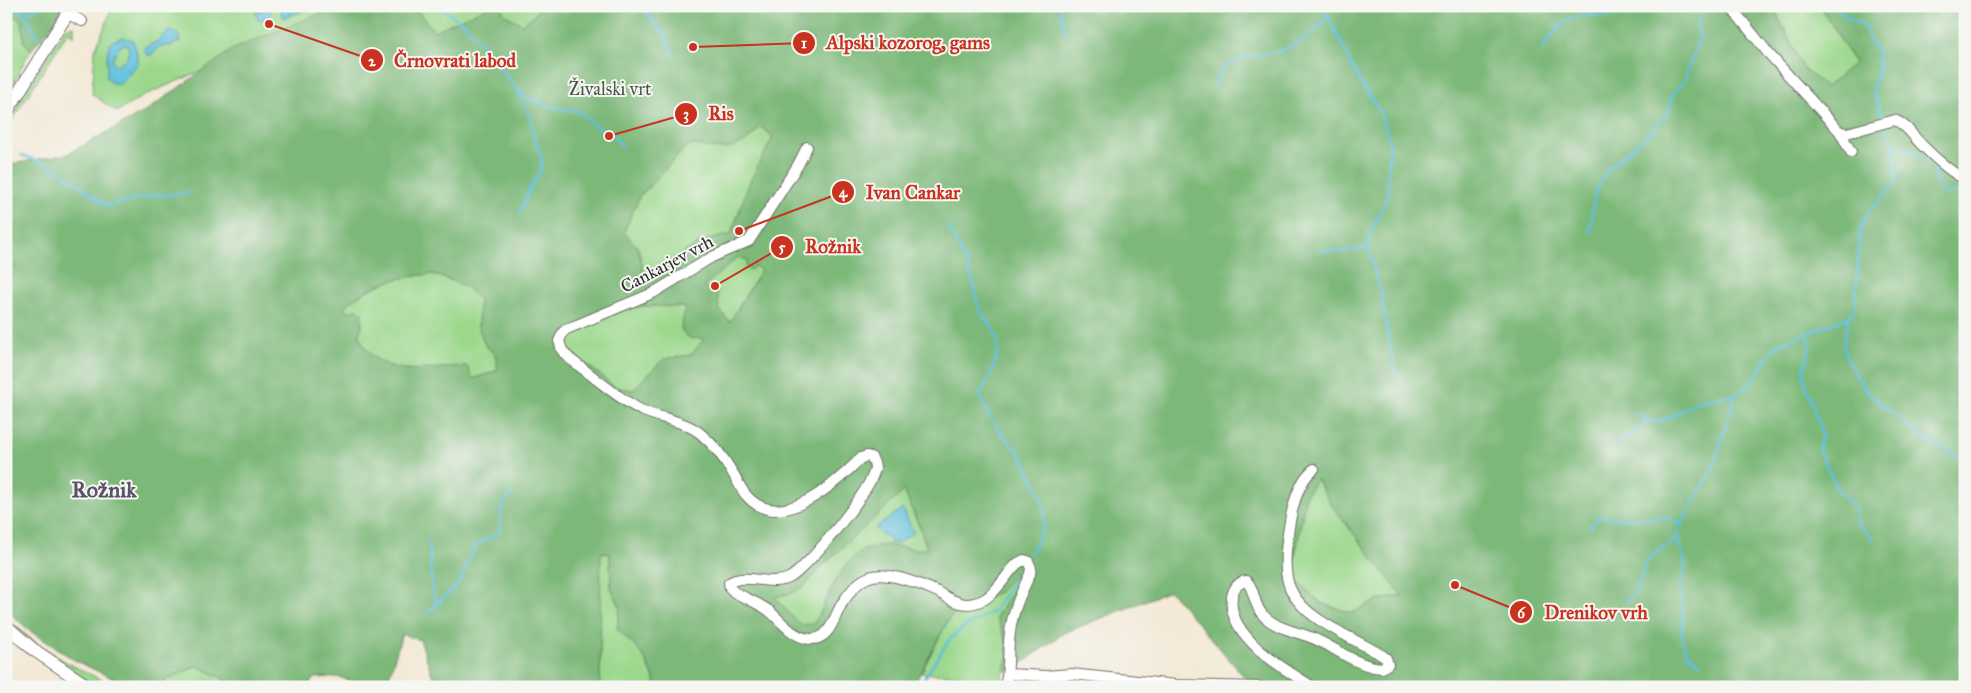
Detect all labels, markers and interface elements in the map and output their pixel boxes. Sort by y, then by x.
callout: Alpski kozorog, gams [791,26,1000,60]
text: Alpski kozorog, gams [824,31,990,55]
text: 1 [801,34,807,52]
callout: Črnovrati labod [359,43,526,77]
text: Črnovrati labod [394,48,516,72]
text: 2 [368,52,376,70]
park label: Živalski vrt [569,76,652,100]
callout: Ris [674,97,744,131]
text: Ris [708,102,734,125]
text: 3 [683,105,689,124]
callout: Ivan Cankar [831,175,970,209]
text: Ivan Cankar [866,181,961,204]
text: 4 [839,183,848,202]
street label: Cankarjev vrh [617,230,717,298]
callout: Rožnik [770,230,871,264]
text: Rožnik [805,235,862,258]
text: 5 [779,238,786,256]
district label: Rožnik [72,476,137,503]
callout: Drenikov vrh [1509,595,1657,629]
text: Drenikov vrh [1544,601,1648,624]
text: 6 [1517,604,1526,622]

